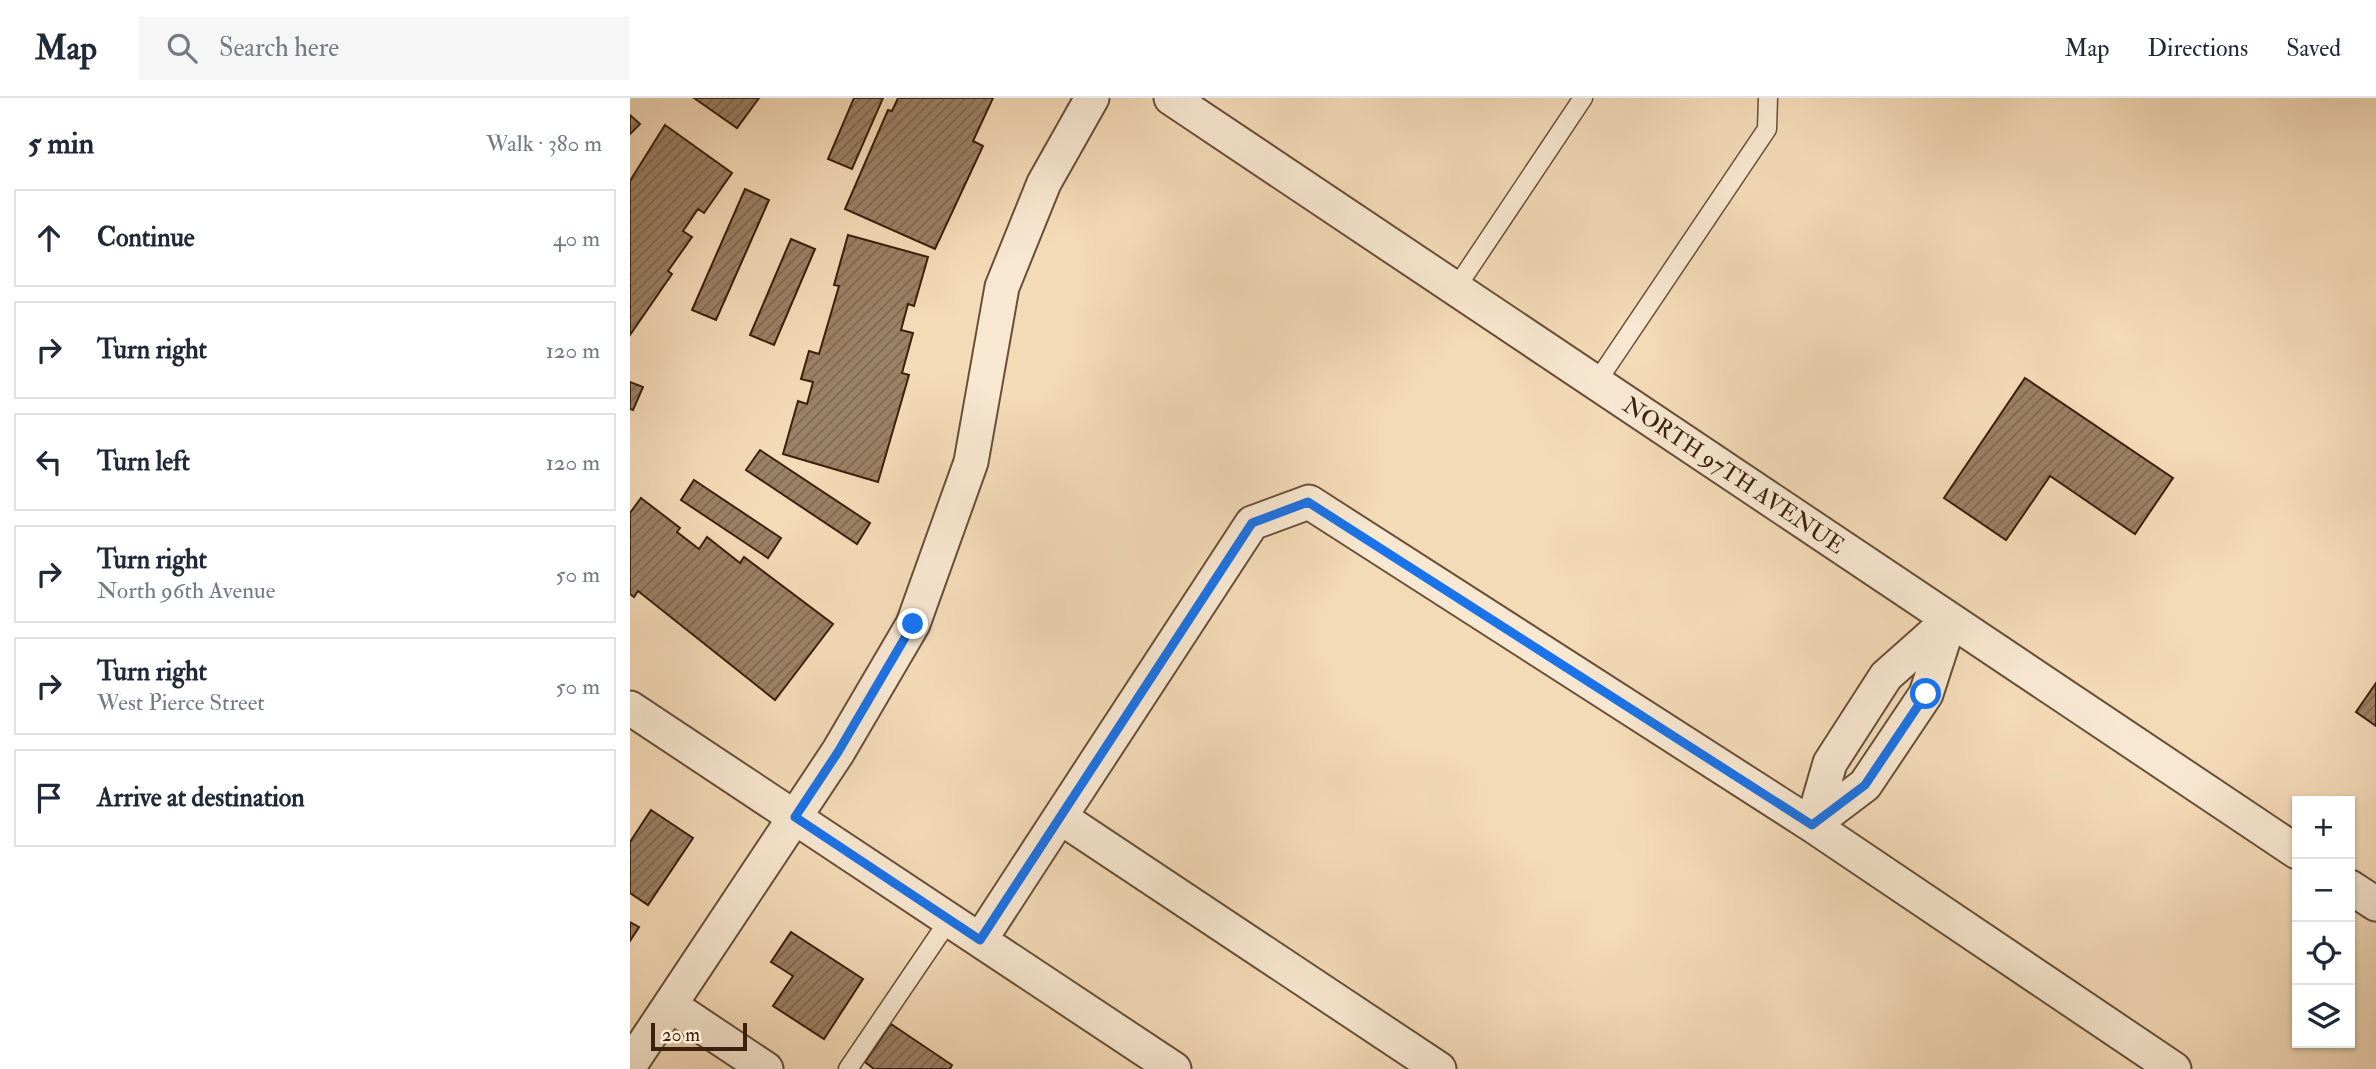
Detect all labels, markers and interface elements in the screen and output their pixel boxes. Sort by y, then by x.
search box [139,17,629,80]
text: Map [35,28,97,69]
icon: search [163,29,201,67]
text: Search here [219,32,339,64]
text: Map [2064,33,2109,64]
text: Directions [2147,33,2248,64]
text: Saved [2286,33,2341,64]
text: 5 min [28,125,94,162]
text: Walk · 380 m [486,129,602,158]
icon: ahead [30,219,68,257]
text: Continue [97,222,195,254]
text: 40 m [553,224,600,253]
icon: right [30,331,68,369]
text: Turn right [97,334,207,366]
text: 120 m [546,336,600,365]
street label: NORTH 97TH AVENUE [1617,390,1850,560]
icon: left [30,443,68,481]
text: Turn left [97,446,190,478]
text: 120 m [546,448,600,477]
text: Turn right [97,544,207,576]
icon: right [30,555,68,593]
text: 50 m [556,560,600,589]
text: North 96th Avenue [97,576,275,605]
route end [897,608,928,639]
text: Turn right [97,656,207,688]
icon: right [30,667,68,705]
text: 50 m [556,672,600,701]
route start [1910,678,1941,709]
text: West Pierce Street [97,688,265,717]
icon: arrive [30,779,68,817]
text: Arrive at destination [97,782,305,814]
map controls [2292,796,2355,1048]
button: + [2292,796,2355,859]
button: − [2292,859,2355,922]
button: locate [2292,922,2355,985]
button: layers [2292,985,2355,1048]
scale bar [651,1020,747,1052]
text: 20 m [662,1023,700,1047]

